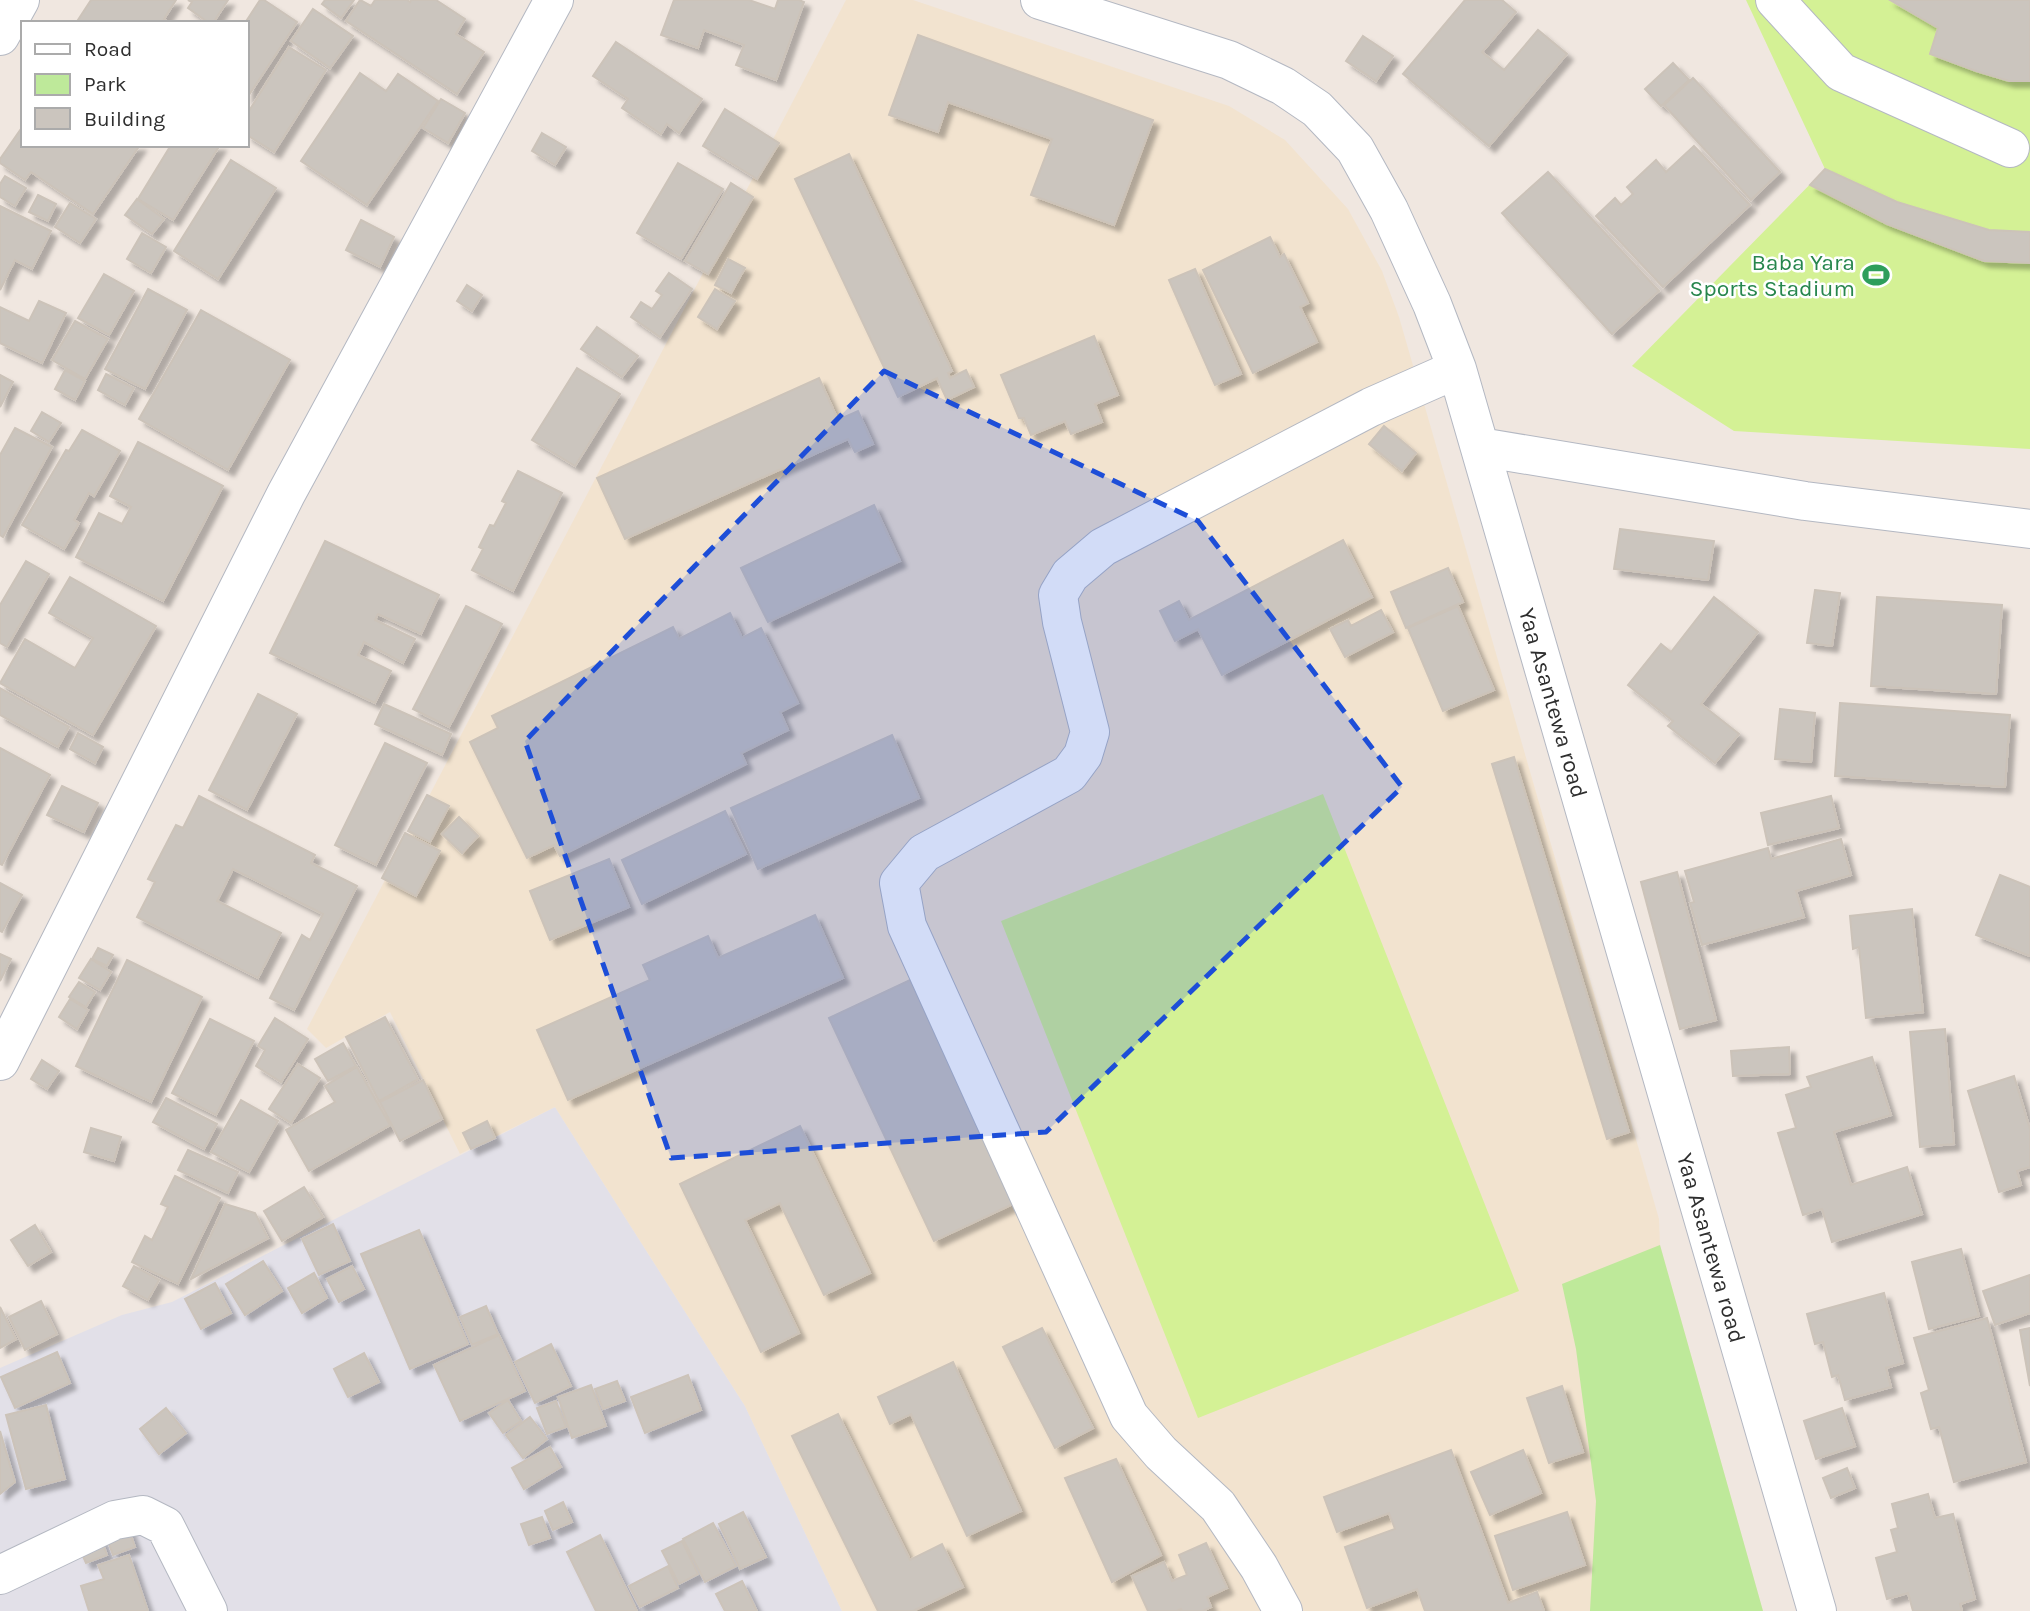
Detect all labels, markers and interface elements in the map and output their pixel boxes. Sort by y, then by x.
legend [21,21,248,147]
text: Road [84,37,132,61]
text: Park [84,72,127,96]
text: Building [84,107,165,131]
place label: Baba Yara Sports Stadium [1689,249,1855,302]
sports icon: Baba Yara Sports Stadium [1861,260,1891,290]
street label: Yaa Asantewa road [1513,605,1593,801]
street label: Yaa Asantewa road [1671,1150,1751,1346]

